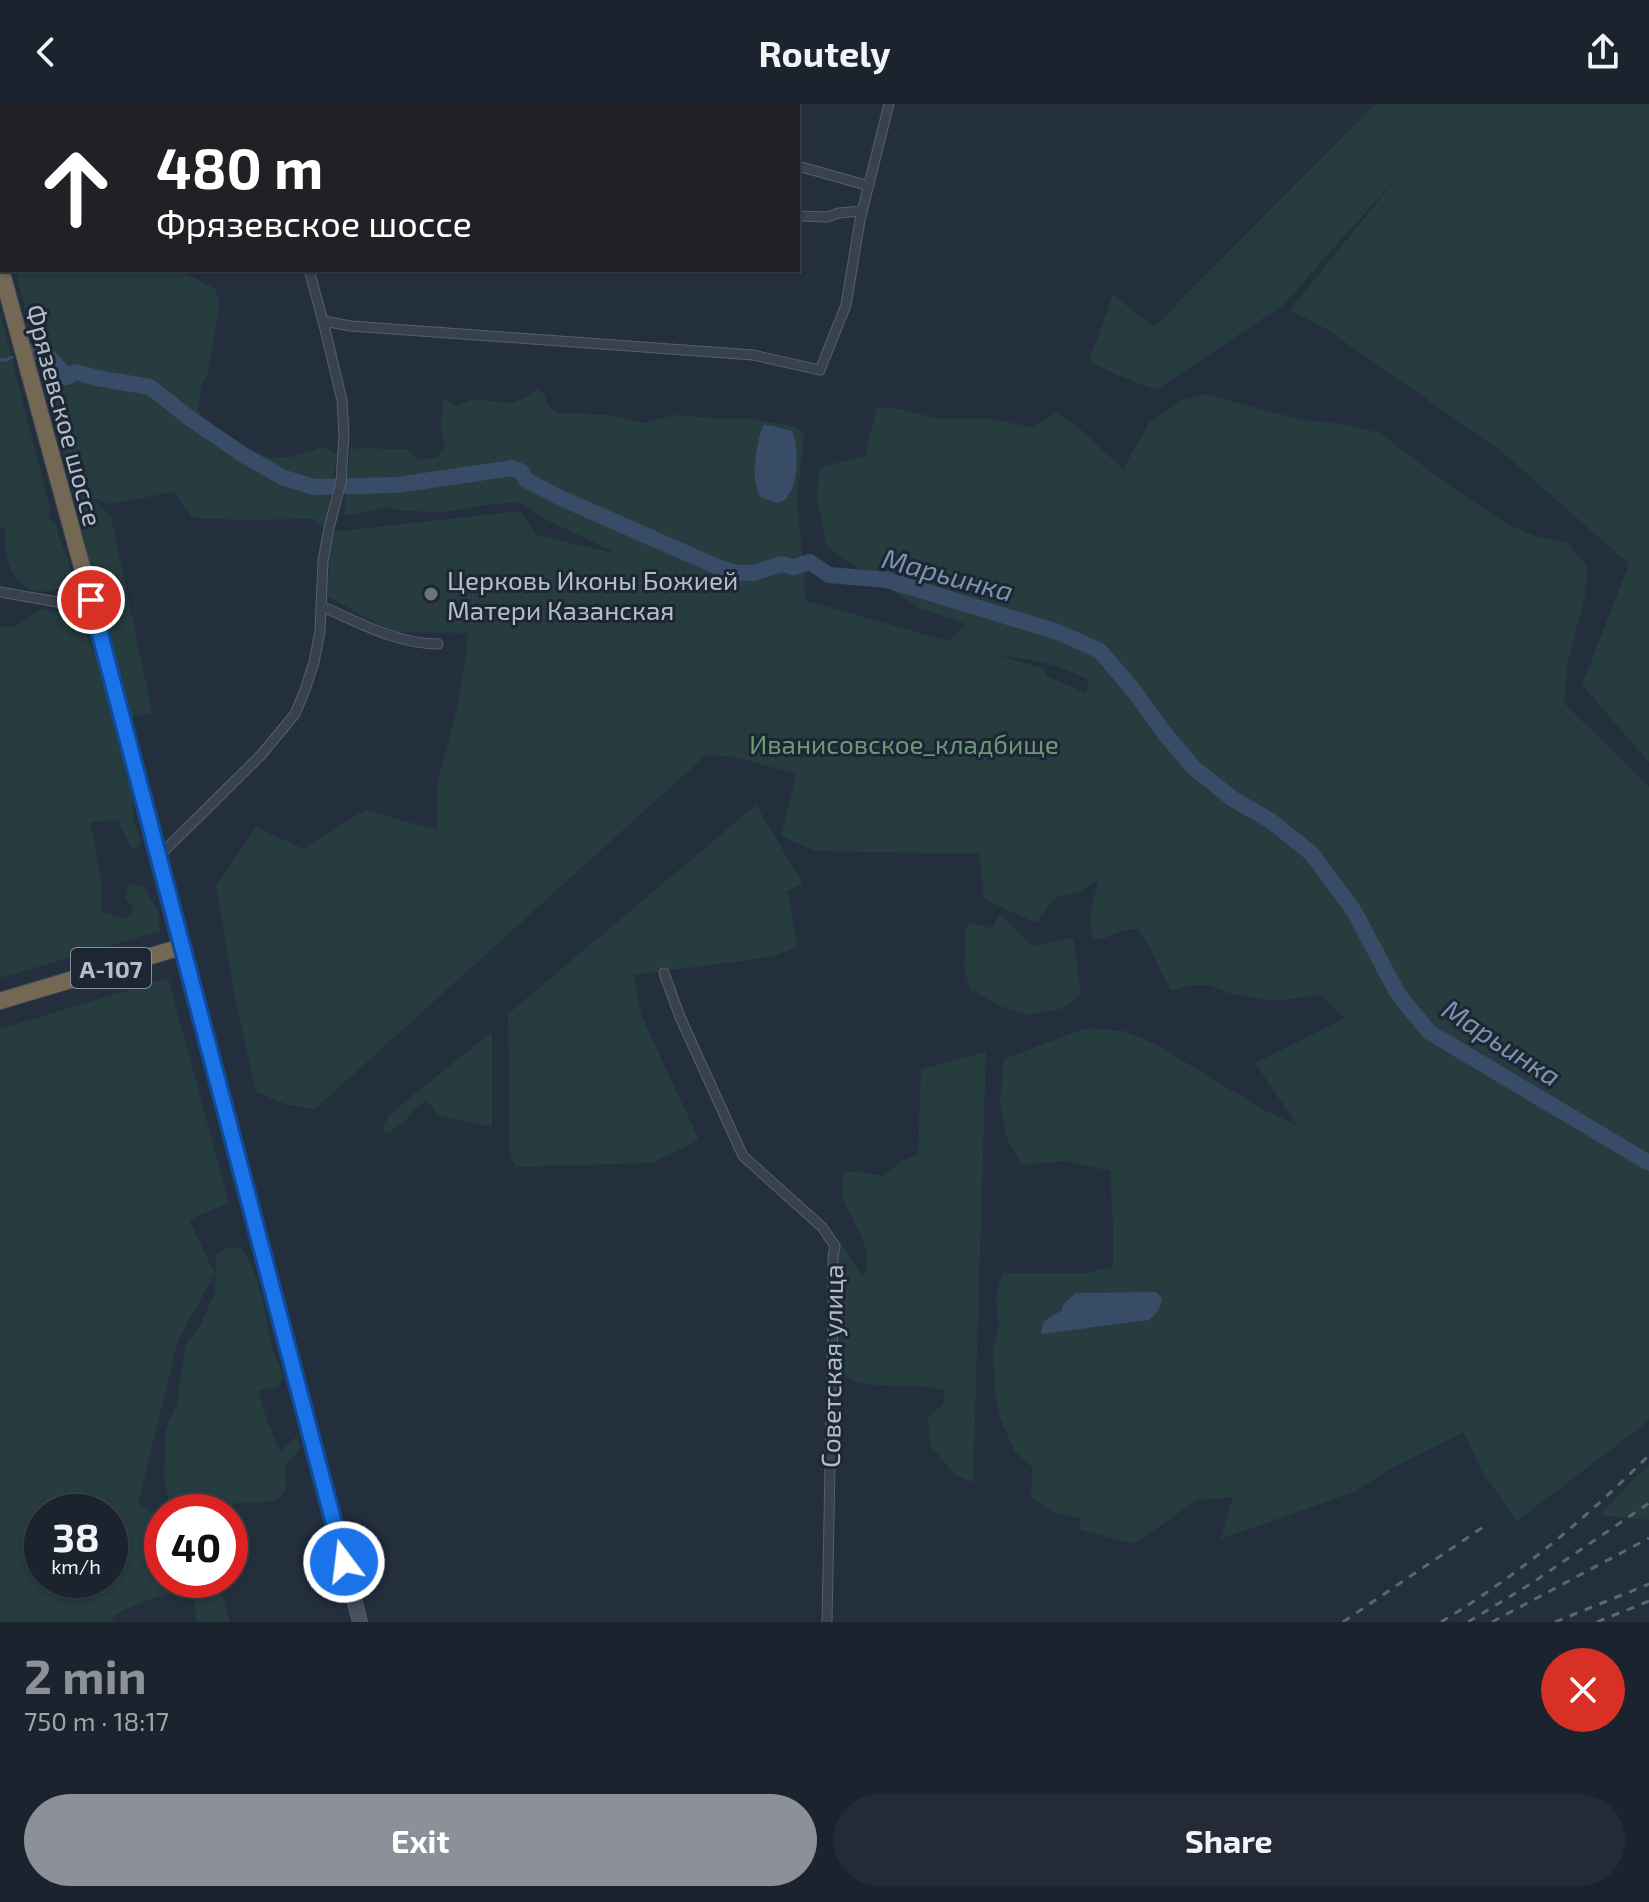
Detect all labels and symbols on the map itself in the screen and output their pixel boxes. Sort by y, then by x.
street label: Фрязевское шоссе [20,301,110,529]
water label: Марьинка [879,540,1017,608]
place label: Церковь Иконы Божией Матери Казанская [447,564,738,625]
pin [57,566,125,634]
marker: Церковь Иконы Божией Матери Казанская [422,585,440,603]
park label: Иванисовское_кладбище [749,728,1059,759]
road number: А-107 [71,948,151,988]
water label: Марьинка [1436,991,1568,1093]
street label: Советская улица [814,1264,849,1468]
speed limit sign: 40 [144,1494,248,1598]
position arrow [302,1520,386,1604]

